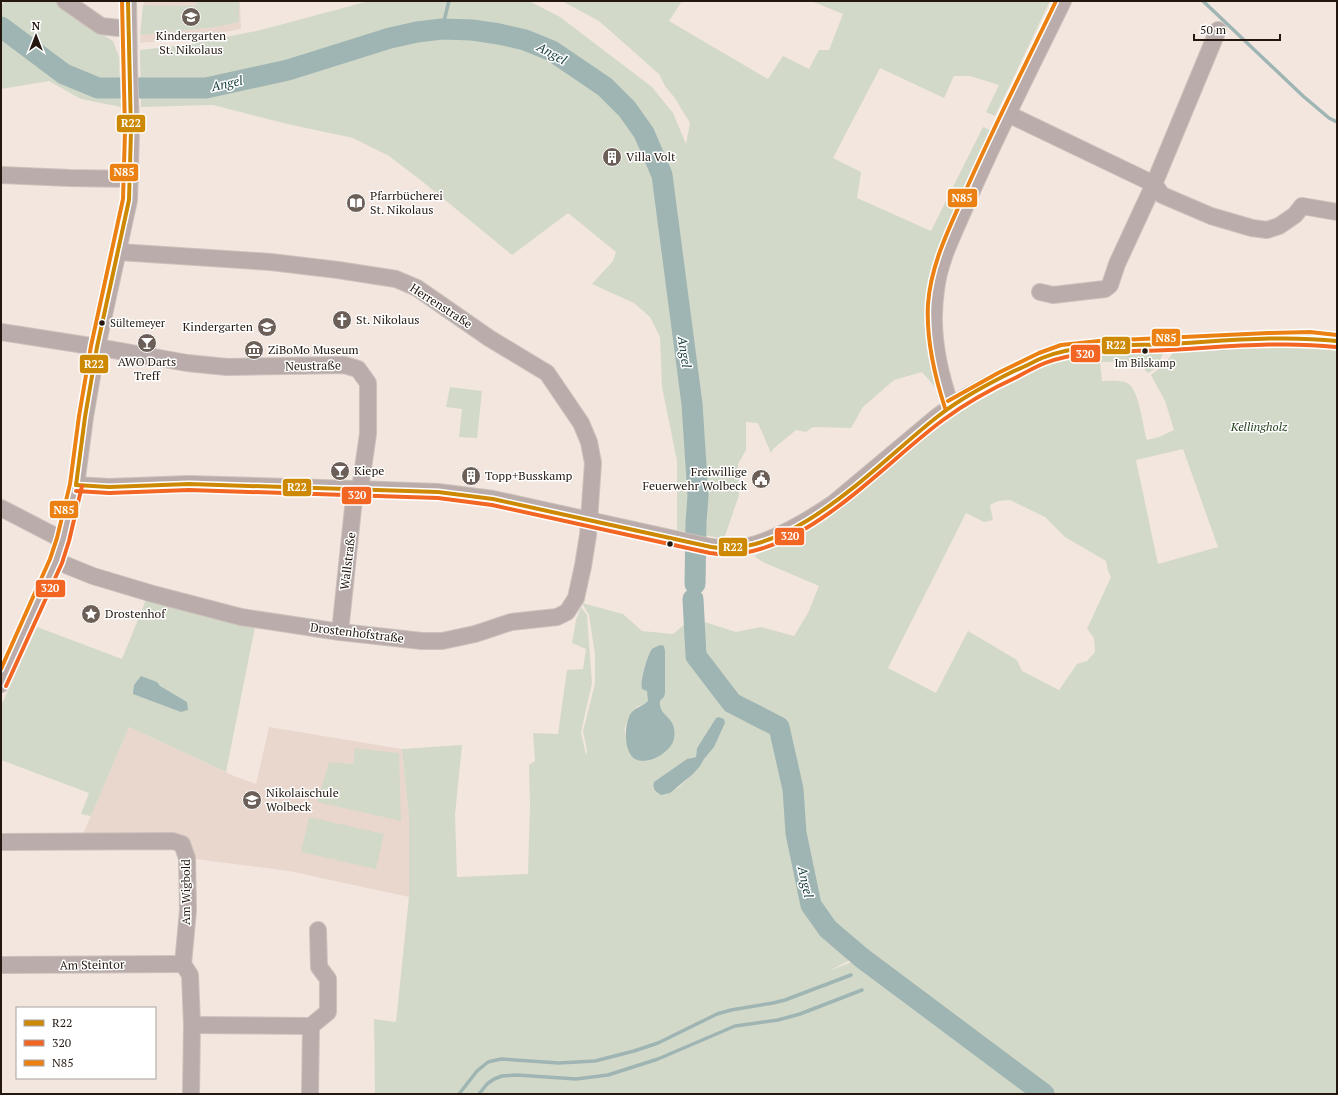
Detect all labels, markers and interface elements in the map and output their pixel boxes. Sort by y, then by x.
school or university icon: Kindergarten St. Nikolaus [180,6,202,28]
north arrow [16,16,56,56]
scale bar [1194,16,1280,42]
text: N [32,19,41,33]
text: 50 m [1200,22,1227,37]
place label: Kindergarten St. Nikolaus [156,28,226,57]
water label: Angel [533,37,571,69]
water label: Angel [209,71,245,95]
line badge: R22 [116,114,146,133]
text: R22 [121,116,141,130]
building icon: Villa Volt [601,146,623,168]
place label: Villa Volt [626,149,676,164]
line badge: N85 [109,163,139,182]
text: N85 [114,165,134,179]
place label: Pfarrbücherei St. Nikolaus [370,188,443,217]
line badge: N85 [947,188,978,208]
text: N85 [952,191,972,205]
library icon: Pfarrbücherei St. Nikolaus [345,192,367,214]
street label: Herrenstraße [407,280,475,331]
church icon: St. Nikolaus [331,309,353,331]
place label: St. Nikolaus [356,312,420,327]
place label: Sültemeyer [110,316,166,330]
school or university icon: Kindergarten [256,316,278,338]
marker: Sültemeyer [97,318,107,328]
place label: Kindergarten [183,319,253,334]
line badge: N85 [1151,328,1181,347]
text: N85 [1156,331,1176,345]
bar icon: AWO Darts Treff [136,332,158,354]
water label: Angel [674,334,696,369]
line badge: R22 [1101,336,1131,355]
text: R22 [1106,338,1126,352]
museum icon: ZiBoMo Museum [243,339,265,361]
place label: ZiBoMo Museum [268,342,359,357]
line badge: 320 [1070,344,1101,363]
marker: Im Bilskamp [1140,346,1150,356]
text: 320 [1076,347,1094,361]
line badge: R22 [79,354,109,374]
place label: AWO Darts Treff [118,354,176,383]
place label: Im Bilskamp [1114,356,1176,370]
text: R22 [84,357,104,371]
street label: Neustraße [285,358,341,373]
park label: Kellingholz [1230,419,1288,434]
bar icon: Kiepe [329,460,351,482]
place label: Kiepe [354,463,384,478]
place label: Freiwillige Feuerwehr Wolbeck [643,464,748,493]
building icon: Topp+Busskamp [460,465,482,487]
place label: Topp+Busskamp [485,468,573,483]
public building icon: Freiwillige Feuerwehr Wolbeck [750,468,772,490]
line badge: R22 [282,478,312,497]
text: R22 [287,480,307,494]
line badge: 320 [341,486,372,505]
text: 320 [348,488,366,502]
line badge: N85 [49,500,79,519]
text: N85 [54,503,74,517]
line badge: 320 [774,527,805,546]
text: 320 [781,529,799,543]
street label: Wallstraße [337,531,358,591]
line badge: R22 [718,537,748,557]
unlabelled marker [665,539,675,549]
text: R22 [723,540,743,554]
line badge: 320 [35,579,66,598]
text: 320 [41,581,59,595]
place icon: Drostenhof [80,603,102,625]
place label: Drostenhof [105,606,166,621]
street label: Drostenhofstraße [309,619,405,646]
place label: Nikolaischule Wolbeck [266,785,339,814]
school or university icon: Nikolaischule Wolbeck [241,789,263,811]
street label: Am Wigbold [178,859,193,925]
water label: Angel [794,864,818,900]
street label: Am Steintor [59,956,125,973]
legend [16,1007,156,1079]
text: R22 [52,1015,72,1030]
text: 320 [52,1035,71,1050]
text: N85 [52,1055,74,1070]

